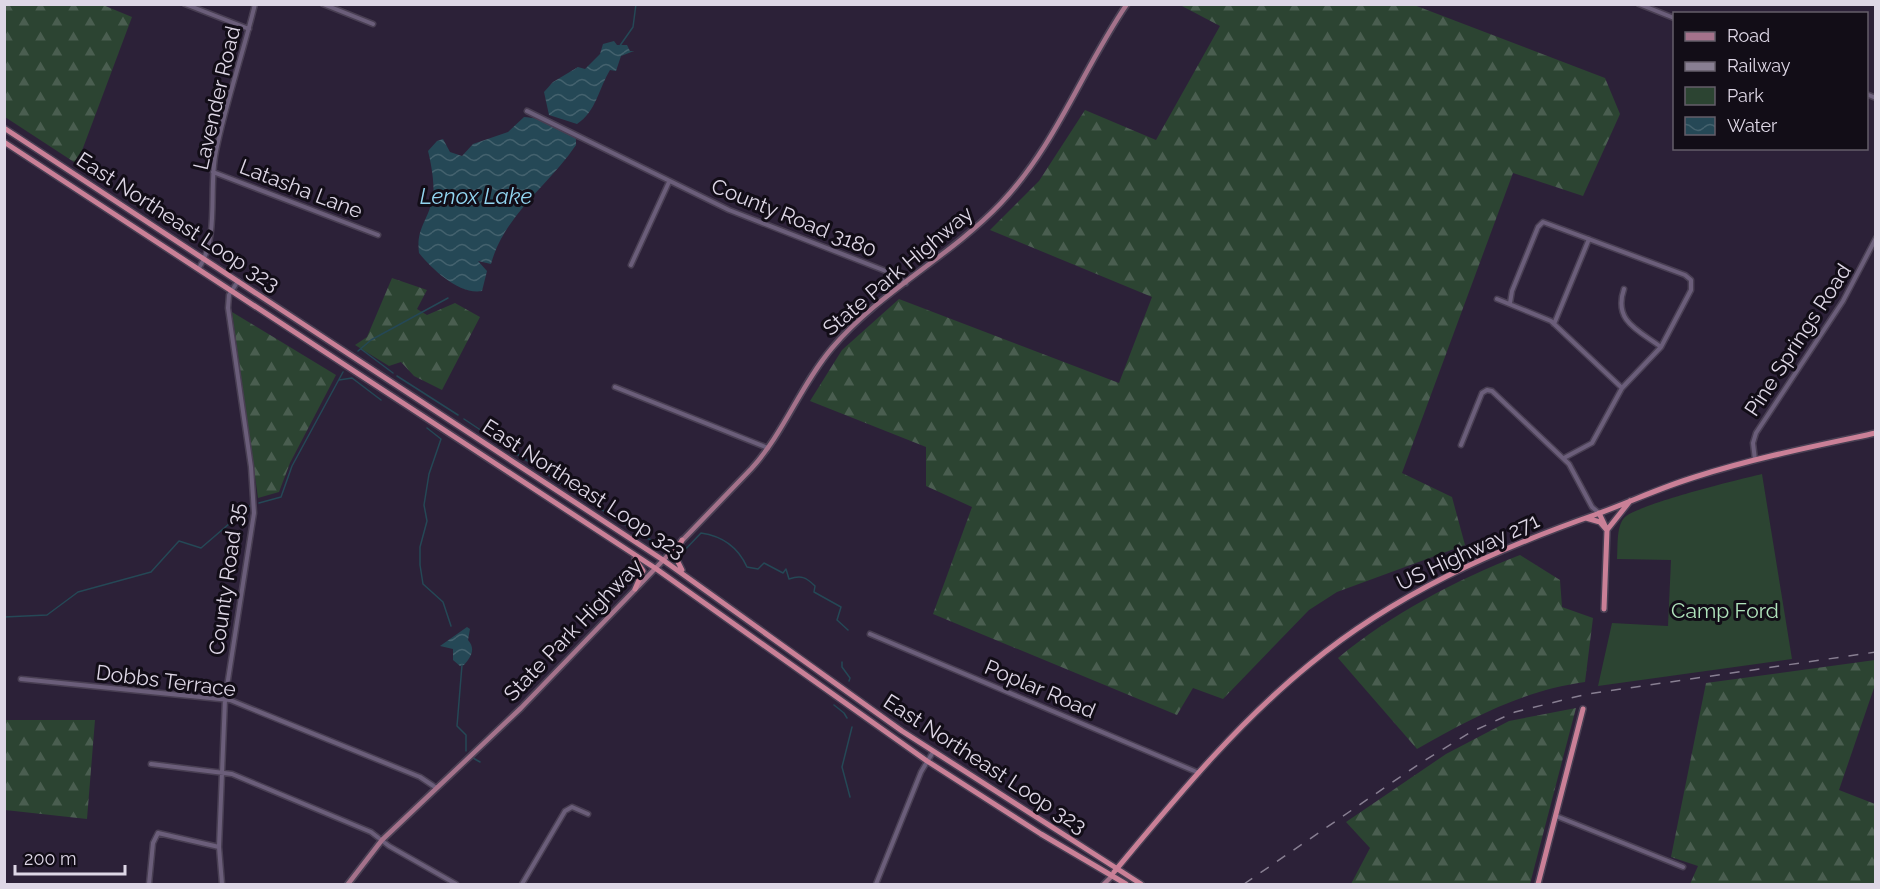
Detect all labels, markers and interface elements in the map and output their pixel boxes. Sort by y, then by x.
legend [1673,12,1868,150]
street label: Lavender Road [188,24,245,172]
text: Road [1727,25,1770,46]
text: Railway [1727,55,1791,76]
text: Park [1727,85,1764,106]
text: Water [1727,115,1778,136]
street label: East Northeast Loop 323 [72,147,284,297]
street label: Latasha Lane [236,154,366,223]
street label: County Road 3180 [708,173,880,262]
water label: Lenox Lake [420,183,532,209]
street label: State Park Highway [818,201,978,341]
street label: Pine Springs Road [1739,259,1856,420]
street label: East Northeast Loop 323 [478,414,690,564]
street label: County Road 35 [203,501,250,656]
street label: US Highway 271 [1393,508,1543,595]
street label: State Park Highway [498,553,647,706]
park label: Camp Ford [1671,598,1779,623]
street label: Poplar Road [981,654,1099,723]
street label: Dobbs Terrace [95,660,238,702]
street label: East Northeast Loop 323 [879,689,1091,839]
scale bar [15,838,124,876]
text: 200 m [24,848,77,869]

